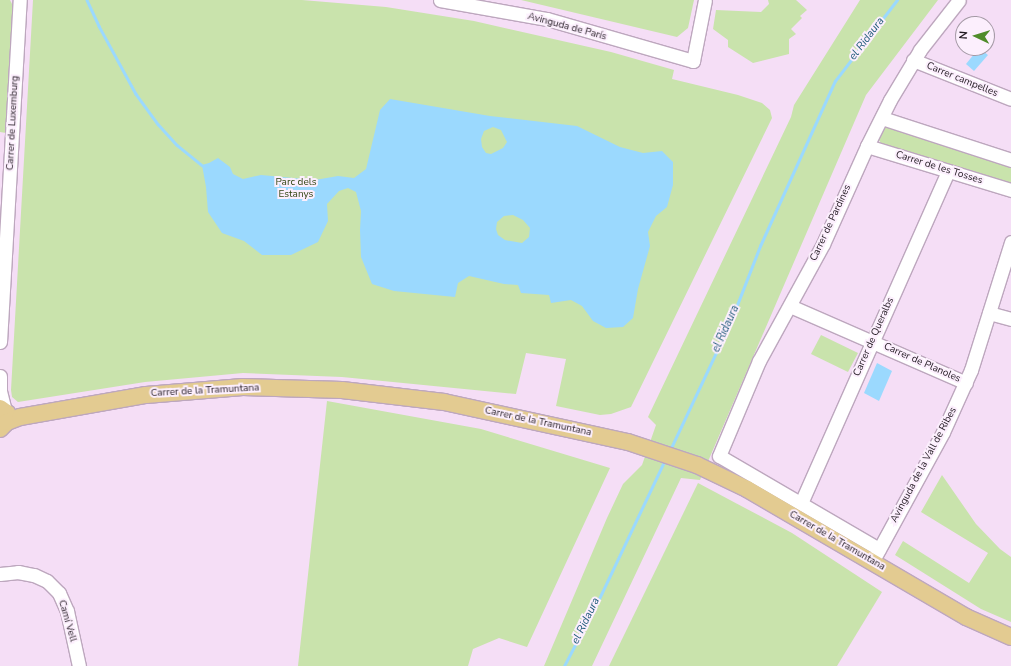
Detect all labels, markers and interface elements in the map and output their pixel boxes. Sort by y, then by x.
street label: Avinguda de París [526,11,608,43]
water label: el Ridaura [847,15,887,63]
north arrow [955,16,995,56]
text: N [956,31,971,40]
street label: Carrer campelles [925,60,999,100]
street label: Carrer de Luxemburg [5,75,21,171]
street label: Carrer de les Tosses [894,149,984,187]
park label: Parc dels Estanys [276,176,316,200]
street label: Carrer de Pardines [808,183,854,263]
street label: Carrer de Queralbs [851,296,897,378]
water label: el Ridaura [710,303,742,355]
street label: Carrer de Planoles [882,341,962,385]
street label: Carrer de la Tramuntana [150,382,260,400]
street label: Carrer de la Tramuntana [484,405,592,439]
street label: Avinguda de la Vall de Ribes [888,405,960,525]
street label: Carrer de la Tramuntana [787,509,887,573]
water label: el Ridaura [569,596,603,646]
street label: Camí Vell [55,599,79,643]

